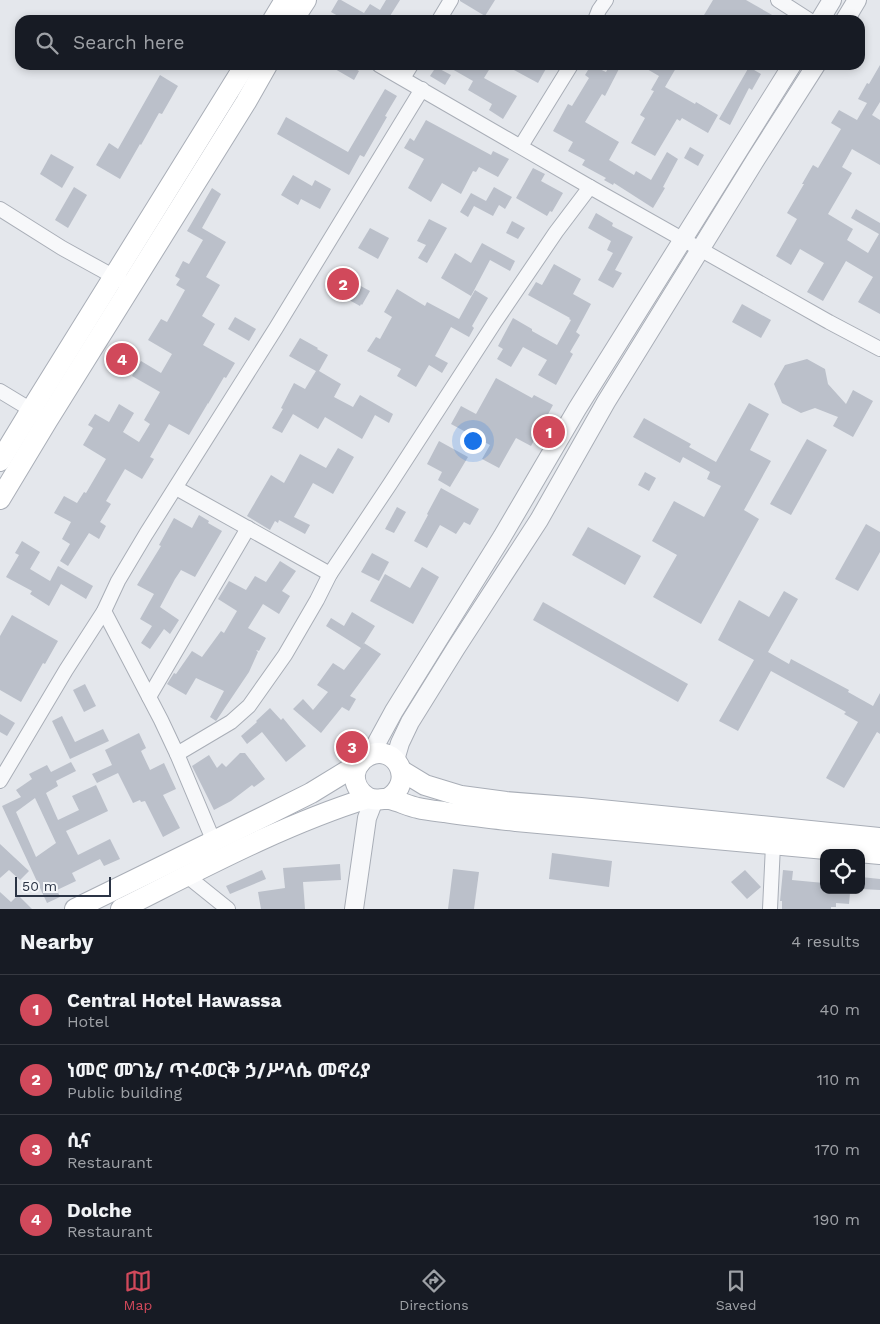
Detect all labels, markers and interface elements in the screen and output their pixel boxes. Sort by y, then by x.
search box [15,15,865,70]
icon: search [33,29,61,57]
text: Search here [73,31,184,54]
pin: 2 [327,265,359,303]
pin: 4 [106,340,138,378]
pin: 1 [533,413,565,451]
your location [460,428,486,454]
pin: 3 [336,728,368,766]
map controls [820,849,865,894]
button: locate [820,849,865,894]
scale bar [15,874,111,897]
text: 50 m [22,878,57,894]
text: Nearby [20,929,93,954]
text: 4 results [791,932,860,951]
text: Central Hotel Hawassa [67,989,281,1012]
text: 1 [33,1000,39,1019]
text: 40 m [820,1000,860,1019]
text: Hotel [67,1012,109,1031]
text: ነመሮ መገኔ/ ጥሩወርቅ ኃ/ሥላሴ መኖሪያ [67,1059,371,1082]
text: 2 [31,1070,41,1089]
text: 110 m [817,1070,860,1089]
text: Public building [67,1083,182,1102]
text: ሲና [67,1129,91,1152]
text: 3 [31,1140,41,1159]
text: 170 m [814,1140,860,1159]
text: Restaurant [67,1153,153,1172]
text: Dolche [67,1199,132,1222]
text: 4 [31,1210,41,1229]
text: 190 m [813,1210,860,1229]
text: Restaurant [67,1222,153,1241]
tab: Map [124,1267,152,1313]
tab: Directions [399,1267,469,1313]
tab: Saved [716,1267,756,1313]

